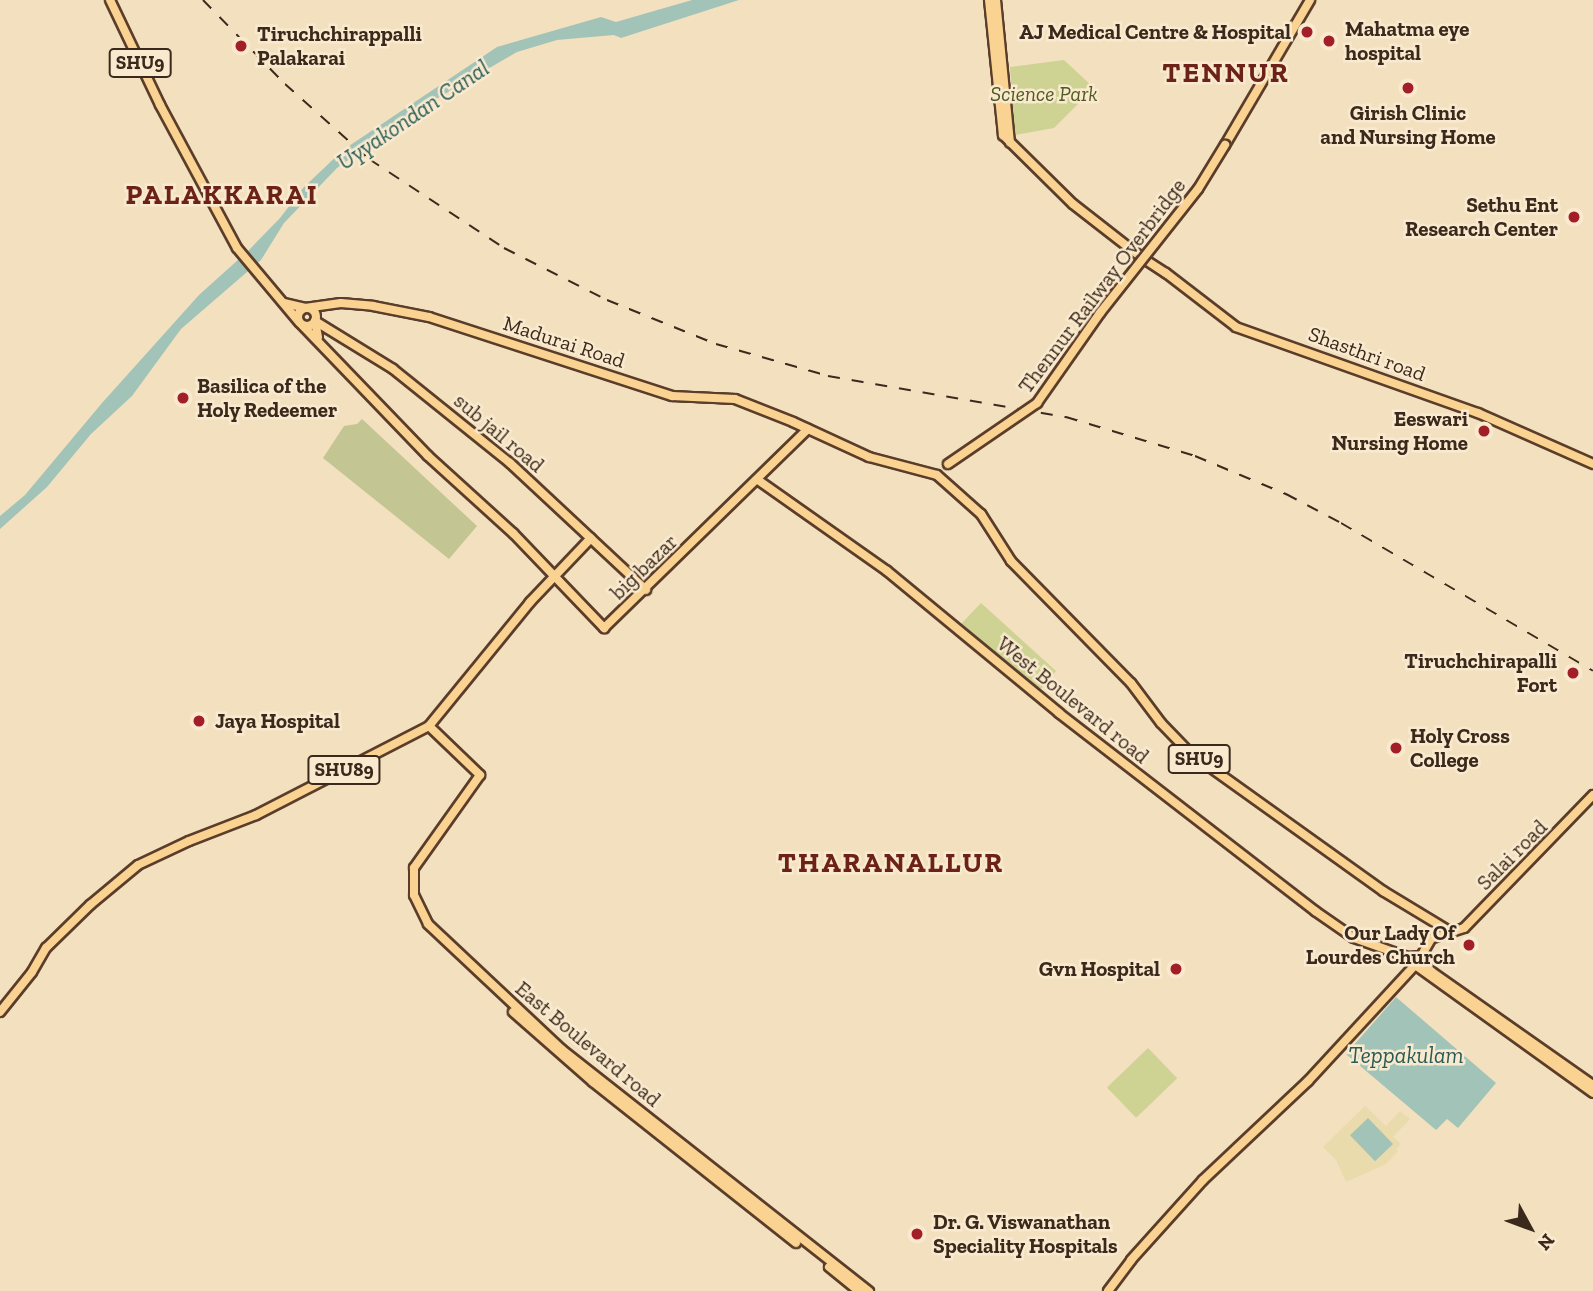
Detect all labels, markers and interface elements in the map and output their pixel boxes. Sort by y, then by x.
place label: Mahatma eye hospital [1345,16,1469,66]
place label: AJ Medical Centre & Hospital [1019,19,1291,45]
place label: Tiruchchirappalli Palakarai [257,21,422,71]
marker: AJ Medical Centre & Hospital [1297,22,1317,42]
marker: Mahatma eye hospital [1319,31,1339,51]
marker: Tiruchchirappalli Palakarai [231,36,251,56]
road number: SHU9 [108,48,172,78]
water label: Uyyakondan Canal [332,54,494,176]
district label: TENNUR [1163,56,1289,90]
marker: Girish Clinic and Nursing Home [1398,78,1418,98]
park label: Science Park [990,81,1098,107]
place label: Girish Clinic and Nursing Home [1320,100,1496,150]
street label: Thennur Railway Overbridge [1013,173,1191,399]
district label: PALAKKARAI [127,178,317,212]
place label: Sethu Ent Research Center [1405,192,1558,242]
marker: Sethu Ent Research Center [1564,207,1584,227]
street label: Madurai Road [500,310,628,374]
street label: Shasthri road [1305,321,1429,387]
place label: Basilica of the Holy Redeemer [197,373,338,423]
street label: sub jail road [449,388,549,478]
marker: Basilica of the Holy Redeemer [175,390,191,406]
place label: Eeswari Nursing Home [1332,406,1468,456]
marker: Eeswari Nursing Home [1474,421,1494,441]
street label: big bazar [605,529,683,605]
street label: West Boulevard road [992,631,1154,769]
place label: Tiruchchirapalli Fort [1404,648,1557,698]
marker: Tiruchchirapalli Fort [1563,663,1583,683]
place label: Jaya Hospital [215,708,340,734]
marker: Jaya Hospital [189,711,209,731]
place label: Holy Cross College [1410,723,1510,773]
marker: Holy Cross College [1388,740,1404,756]
road number: SHU9 [1168,744,1230,774]
road number: SHU89 [307,754,381,786]
street label: Salai road [1472,815,1552,895]
district label: THARANALLUR [779,846,1003,880]
place label: Our Lady Of Lourdes Church [1306,920,1455,970]
marker: Our Lady Of Lourdes Church [1461,937,1477,953]
place label: Gvn Hospital [1039,956,1160,982]
marker: Gvn Hospital [1166,959,1186,979]
street label: East Boulevard road [510,976,666,1112]
water label: Teppakulam [1348,1041,1464,1069]
north arrow [1495,1193,1565,1263]
place label: Dr. G. Viswanathan Speciality Hospitals [933,1209,1118,1259]
marker: Dr. G. Viswanathan Speciality Hospitals [907,1224,927,1244]
text: N [1533,1229,1560,1255]

